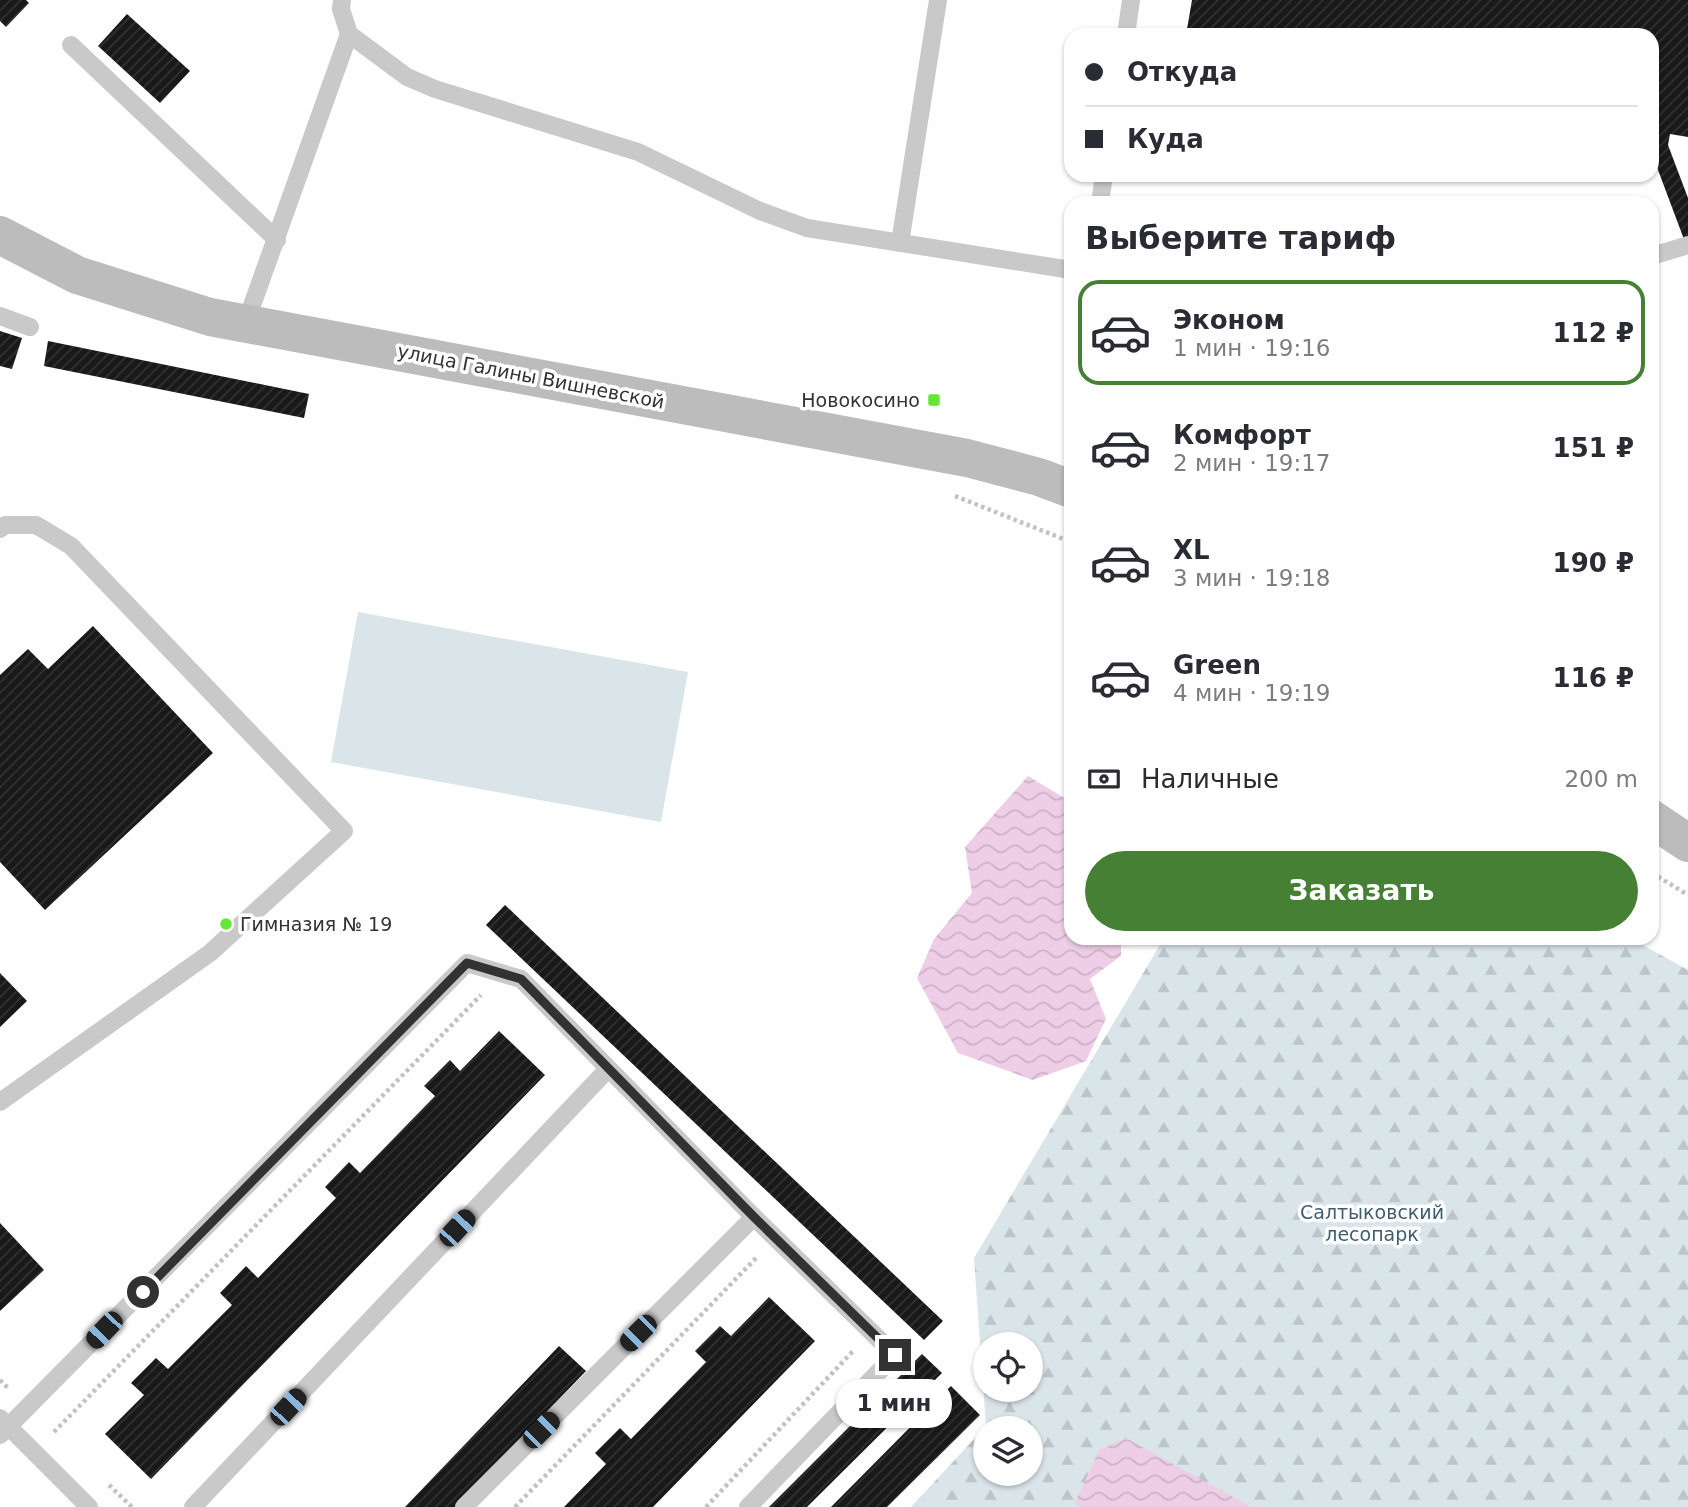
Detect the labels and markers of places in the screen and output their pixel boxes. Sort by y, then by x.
place label: Новокосино [801,389,920,411]
marker: Новокосино [926,392,942,408]
place label: Гимназия № 19 [240,913,392,935]
marker: Гимназия № 19 [218,916,234,932]

